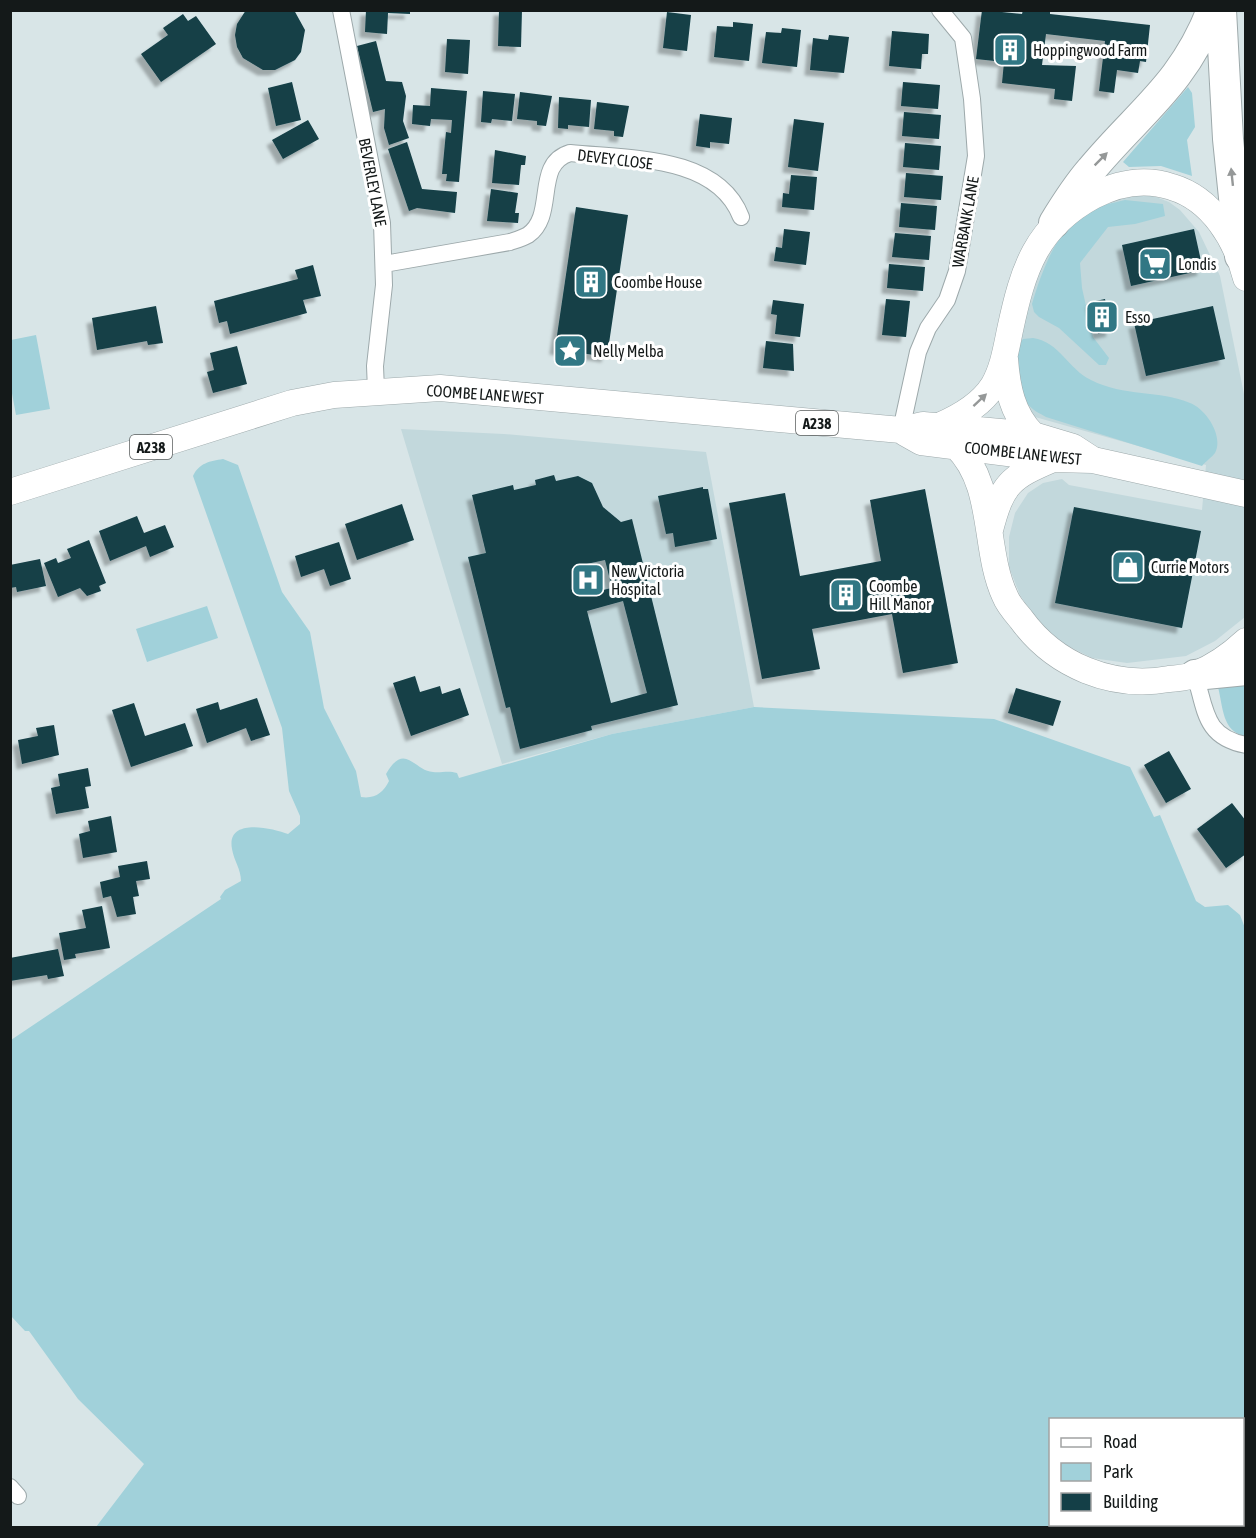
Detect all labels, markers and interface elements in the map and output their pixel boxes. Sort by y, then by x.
building icon: Hoppingwood Farm [992,32,1028,68]
place label: Hoppingwood Farm [1033,41,1147,60]
street label: BEVERLEY LANE [356,136,390,228]
street label: DEVEY CLOSE [576,145,654,173]
one-way arrow [1094,152,1108,166]
one-way arrow [1227,168,1237,187]
street label: WARBANK LANE [948,175,982,269]
supermarket icon: Londis [1137,246,1173,282]
place label: Londis [1178,255,1217,273]
building icon: Coombe House [573,264,609,300]
place label: Coombe House [614,273,702,291]
building icon: Esso [1084,299,1120,335]
place label: Esso [1125,308,1151,326]
place icon: Nelly Melba [552,333,588,369]
place label: Nelly Melba [593,342,664,361]
street label: COOMBE LANE WEST [426,381,544,407]
one-way arrow [972,394,987,407]
road number: A238 [796,411,838,435]
road number: A238 [130,435,172,459]
street label: COOMBE LANE WEST [964,438,1082,468]
shop icon: Currie Motors [1110,549,1146,585]
place label: Currie Motors [1151,558,1229,576]
hospital icon: New Victoria Hospital [570,562,606,598]
place label: New Victoria Hospital [611,562,685,599]
building icon: Coombe Hill Manor [828,577,864,613]
place label: Coombe Hill Manor [869,577,931,613]
legend [1049,1418,1244,1526]
text: Road [1103,1431,1137,1452]
text: Park [1103,1461,1133,1482]
text: Building [1103,1491,1158,1512]

